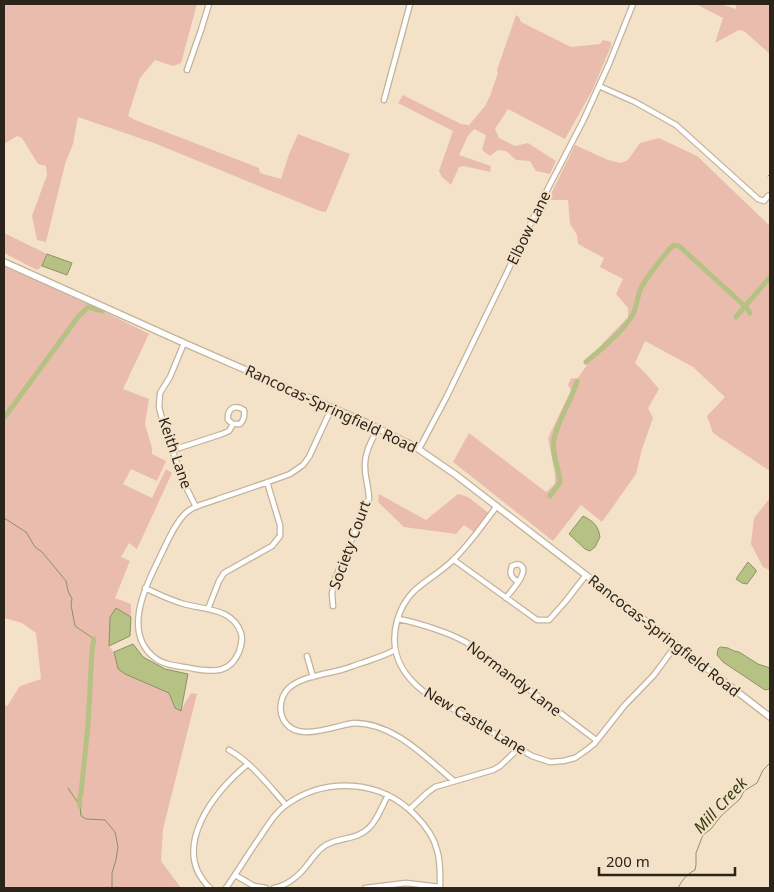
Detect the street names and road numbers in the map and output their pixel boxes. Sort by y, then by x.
street label: Elbow Lane [502,187,555,268]
street label: Rancocas-Springfield Road [242,359,421,457]
street label: Keith Lane [154,414,197,491]
street label: Society Court [324,497,375,592]
street label: Rancocas-Springfield Road [585,570,745,701]
street label: Normandy Lane [463,636,566,720]
street label: New Castle Lane [421,682,530,759]

